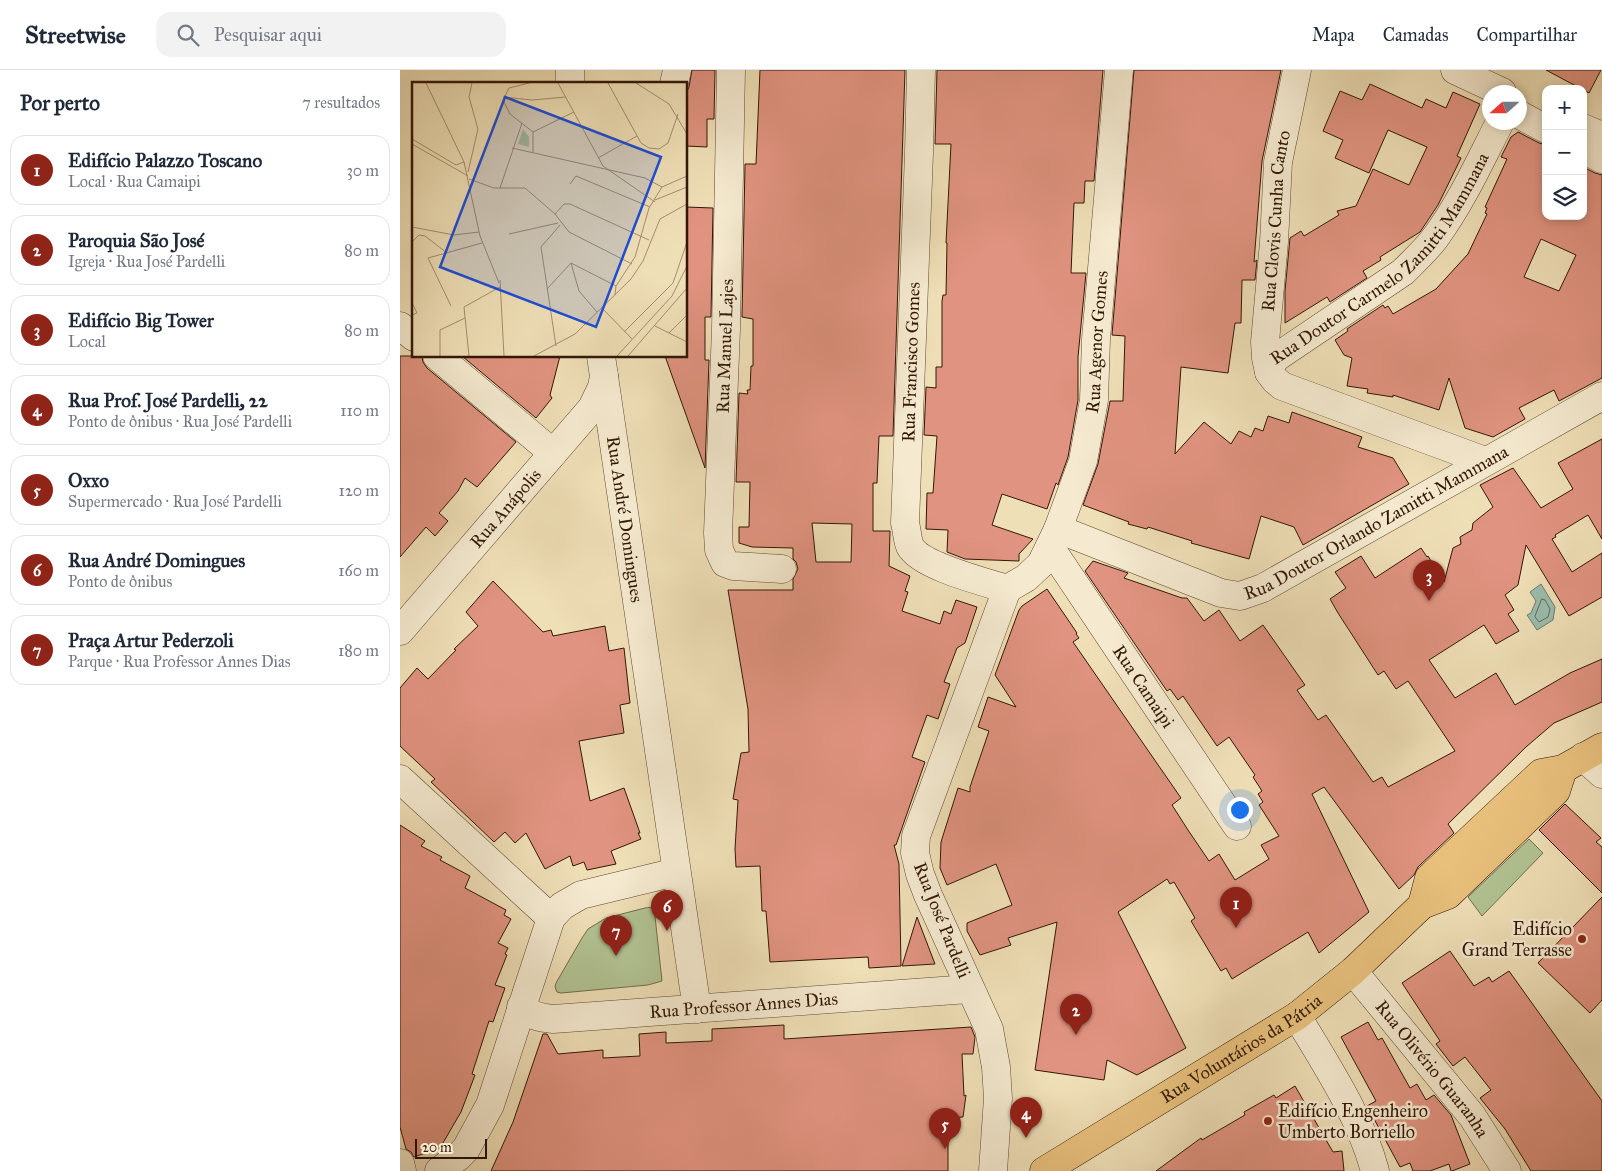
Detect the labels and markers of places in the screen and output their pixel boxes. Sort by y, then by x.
pin: 3 [1413,560,1445,601]
pin: 1 [1220,887,1252,928]
pin: 6 [651,890,683,931]
pin: 7 [600,915,632,956]
place label: Edifício Grand Terrasse [1462,918,1572,961]
marker: Edifício Grand Terrasse [1576,933,1588,945]
pin: 2 [1060,994,1092,1035]
pin: 4 [1010,1097,1042,1138]
place label: Edifício Engenheiro Umberto Borriello [1278,1100,1428,1143]
pin: 5 [929,1108,961,1149]
marker: Edifício Engenheiro Umberto Borriello [1262,1115,1274,1127]

